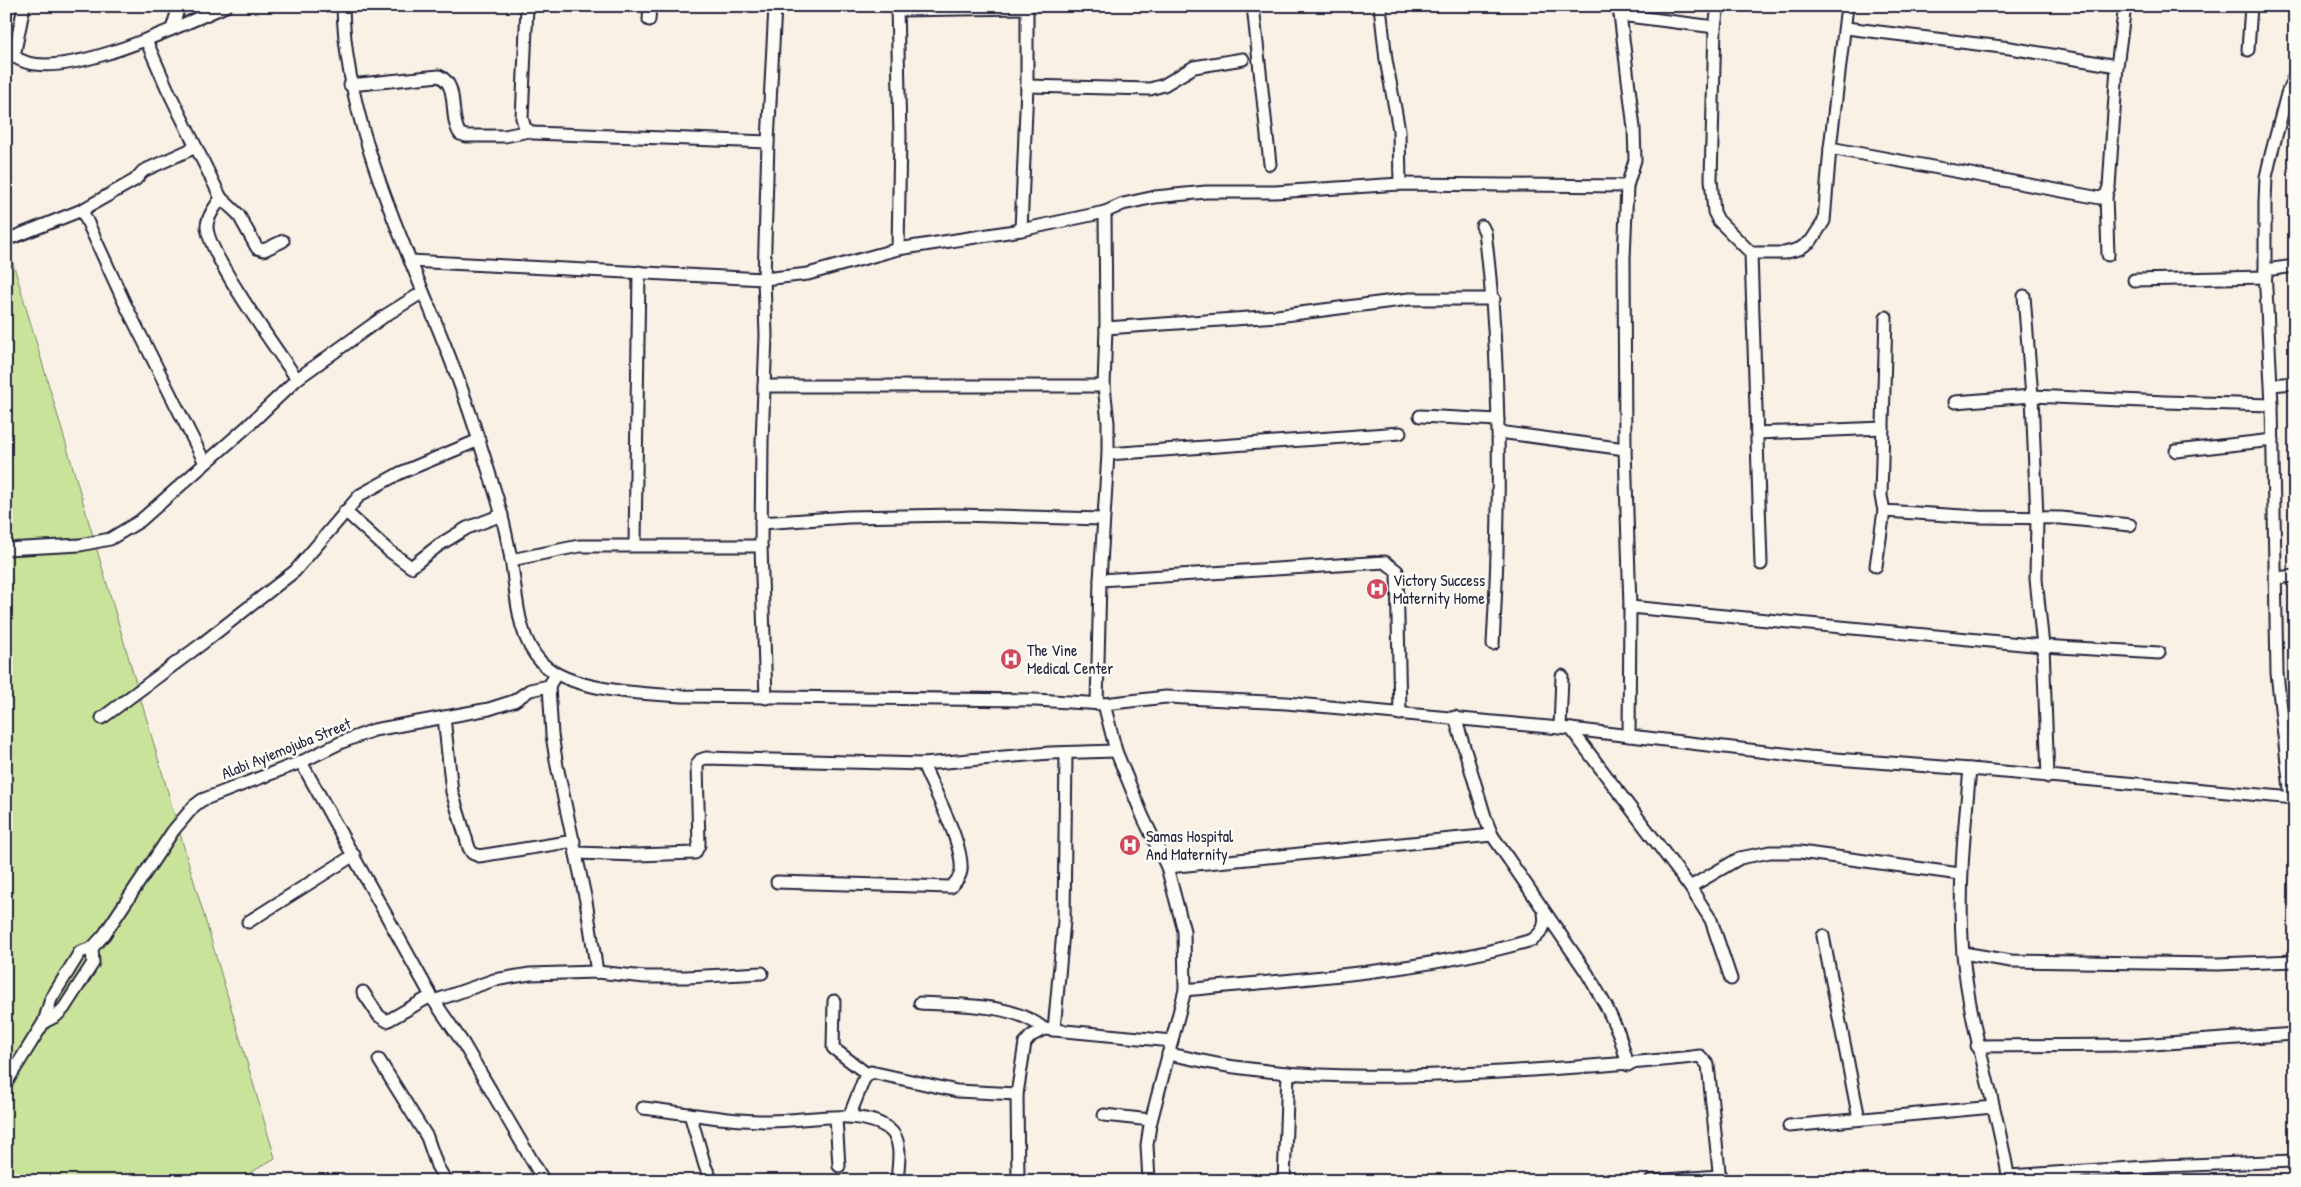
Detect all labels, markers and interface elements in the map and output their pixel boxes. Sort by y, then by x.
place label: Victory Success Maternity Home [1393,569,1485,609]
hospital icon: Victory Success Maternity Home [1365,577,1389,601]
place label: The Vine Medical Center [1027,639,1114,679]
hospital icon: The Vine Medical Center [999,647,1023,671]
street label: Alabi Ayiemojuba Street [218,712,355,784]
place label: Samas Hospital And Maternity [1146,825,1234,865]
hospital icon: Samas Hospital And Maternity [1118,833,1142,857]

